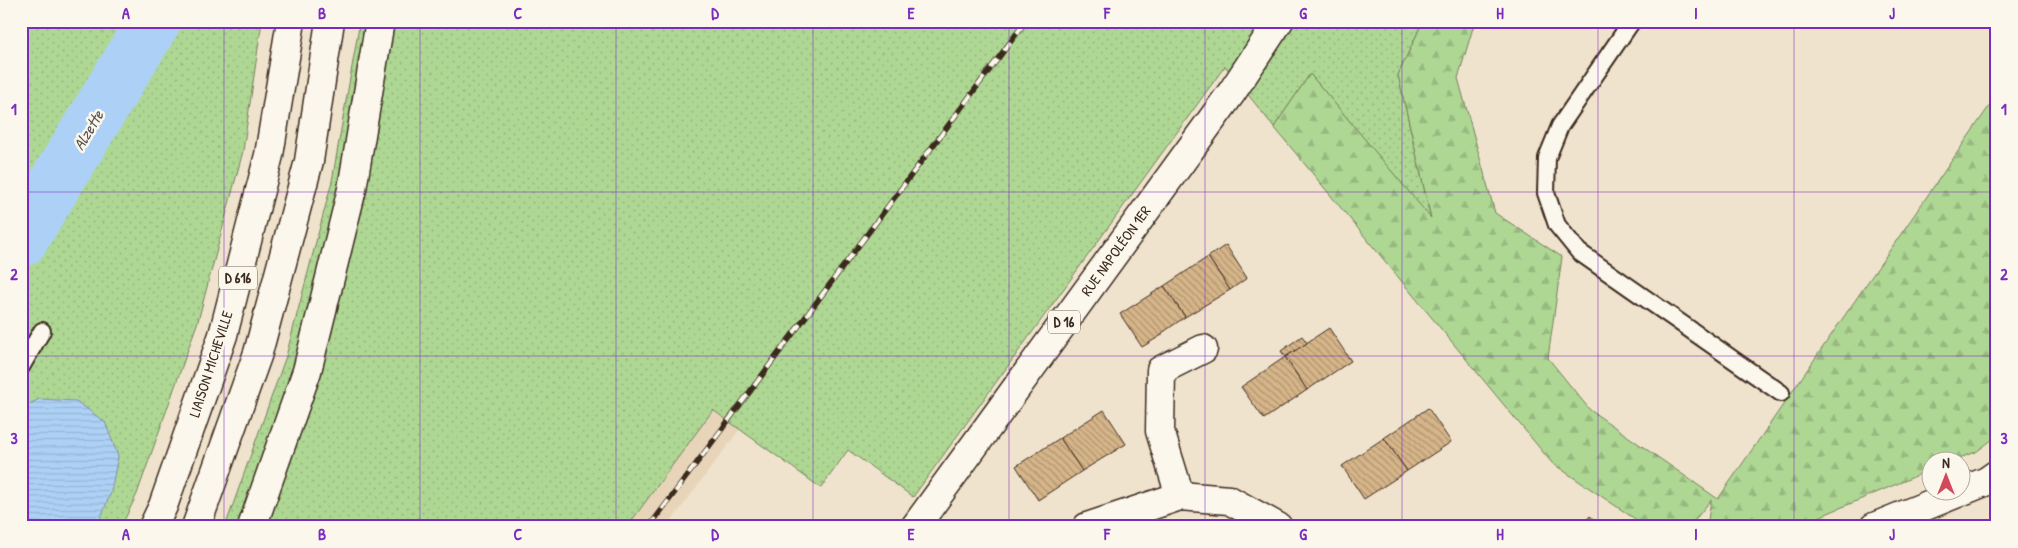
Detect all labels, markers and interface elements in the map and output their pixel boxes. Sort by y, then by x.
text: A [122,2,130,24]
text: B [318,2,326,24]
text: C [514,2,523,24]
text: D [711,2,719,24]
text: E [907,2,915,24]
text: F [1103,2,1111,24]
text: G [1299,2,1307,24]
text: H [1496,2,1504,24]
text: I [1694,2,1698,24]
text: J [1889,2,1895,24]
text: 1 [11,98,17,120]
text: 1 [2001,98,2007,120]
water label: Alzette [68,106,109,154]
street label: RUE NAPOLÉON 1ER [1076,201,1156,300]
text: 2 [10,263,18,285]
text: 2 [2000,263,2008,285]
road number: D 616 [219,266,257,290]
street label: LIAISON MICHEVILLE [183,308,238,420]
road number: D 16 [1048,311,1080,334]
text: 3 [10,427,18,449]
text: 3 [2000,427,2008,449]
north arrow [1920,450,1970,500]
text: N [1942,453,1950,472]
text: A [122,523,130,545]
text: B [318,523,326,545]
text: C [514,523,523,545]
text: D [711,523,719,545]
text: E [907,523,915,545]
text: F [1103,523,1111,545]
text: G [1299,523,1307,545]
text: H [1496,523,1504,545]
text: I [1694,523,1698,545]
text: J [1889,523,1895,545]

